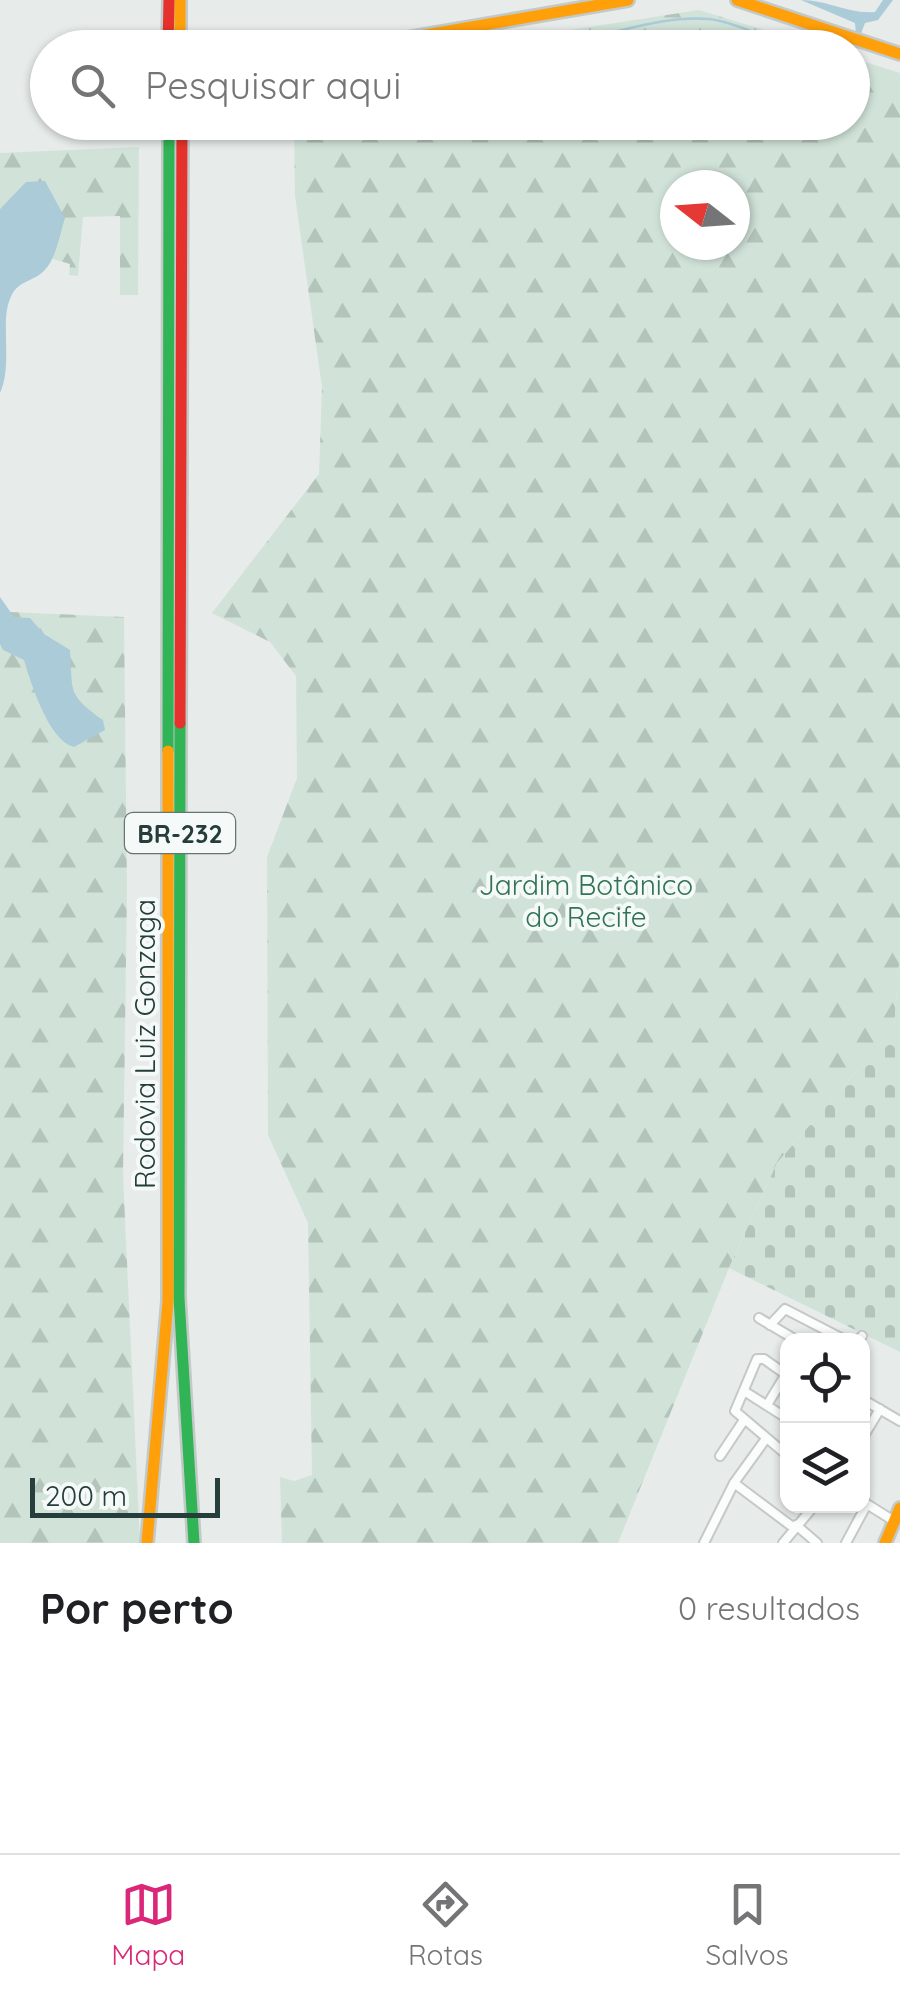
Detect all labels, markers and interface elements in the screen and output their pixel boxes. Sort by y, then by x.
search box [30,30,870,140]
icon: search [65,58,120,113]
text: Pesquisar aqui [145,61,401,109]
north arrow [660,170,750,260]
road number: BR-232 [125,813,235,853]
park label: Jardim Botânico do Recife [479,867,693,934]
street label: Rodovia Luiz Gonzaga [127,899,162,1189]
map controls [780,1333,870,1513]
button: locate [780,1333,870,1423]
button: layers [780,1423,870,1513]
scale bar [30,1473,220,1518]
text: 200 m [45,1478,127,1513]
text: Por perto [40,1582,234,1635]
text: 0 resultados [678,1588,860,1628]
tab: Mapa [111,1877,185,1972]
tab: Rotas [408,1877,483,1972]
tab: Salvos [706,1877,789,1972]

